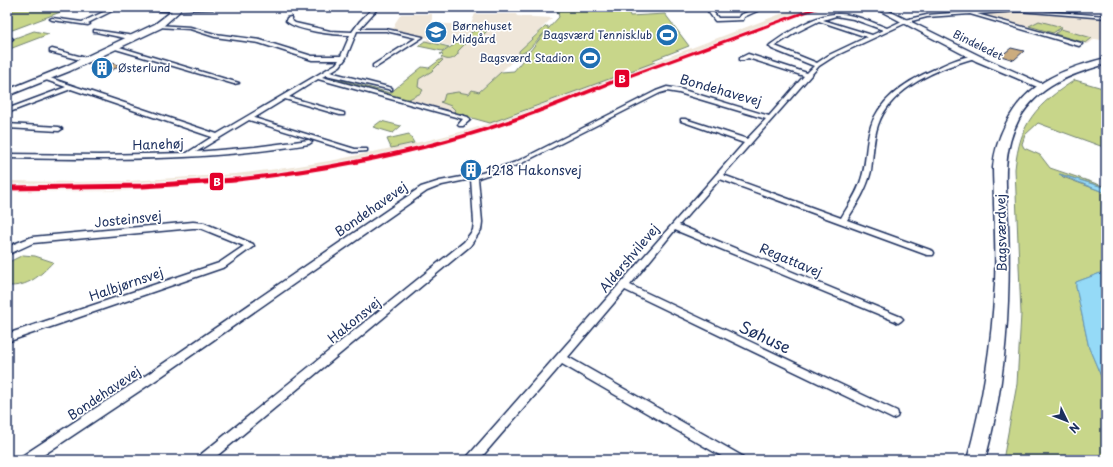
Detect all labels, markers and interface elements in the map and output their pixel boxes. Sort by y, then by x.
place label: Børnehuset Midgård [452,17,512,47]
school or university icon: Børnehuset Midgård [423,19,449,45]
sports icon: Bagsværd Tennisklub [654,22,680,48]
street label: Bindeledet [950,25,1007,64]
place label: Bagsværd Tennisklub [543,26,652,43]
sports icon: Bagsværd Stadion [577,45,603,71]
place label: Bagsværd Stadion [479,49,574,66]
building icon: Østerlund [89,55,115,81]
place label: Østerlund [118,59,170,76]
line badge: B [614,69,630,88]
street label: Bondehavevej [678,69,764,110]
text: B [618,70,626,87]
street label: Hanehøj [132,133,184,154]
building icon: 1218 Hakonsvej [458,157,484,183]
place label: 1218 Hakonsvej [486,160,582,179]
line badge: B [209,172,224,191]
text: B [213,173,221,190]
street label: Bondehavevej [331,177,411,241]
street label: Bagsværdvej [990,194,1011,272]
street label: Josteinsvej [93,206,163,231]
street label: Aldershvilevej [594,219,663,296]
street label: Regattavej [757,238,825,281]
street label: Halbjørnsvej [86,262,165,305]
street label: Hakonsvej [323,292,384,347]
street label: Søhuse [736,314,795,359]
street label: Bondehavevej [63,361,144,424]
north arrow [1047,401,1087,441]
text: N [1065,419,1084,437]

